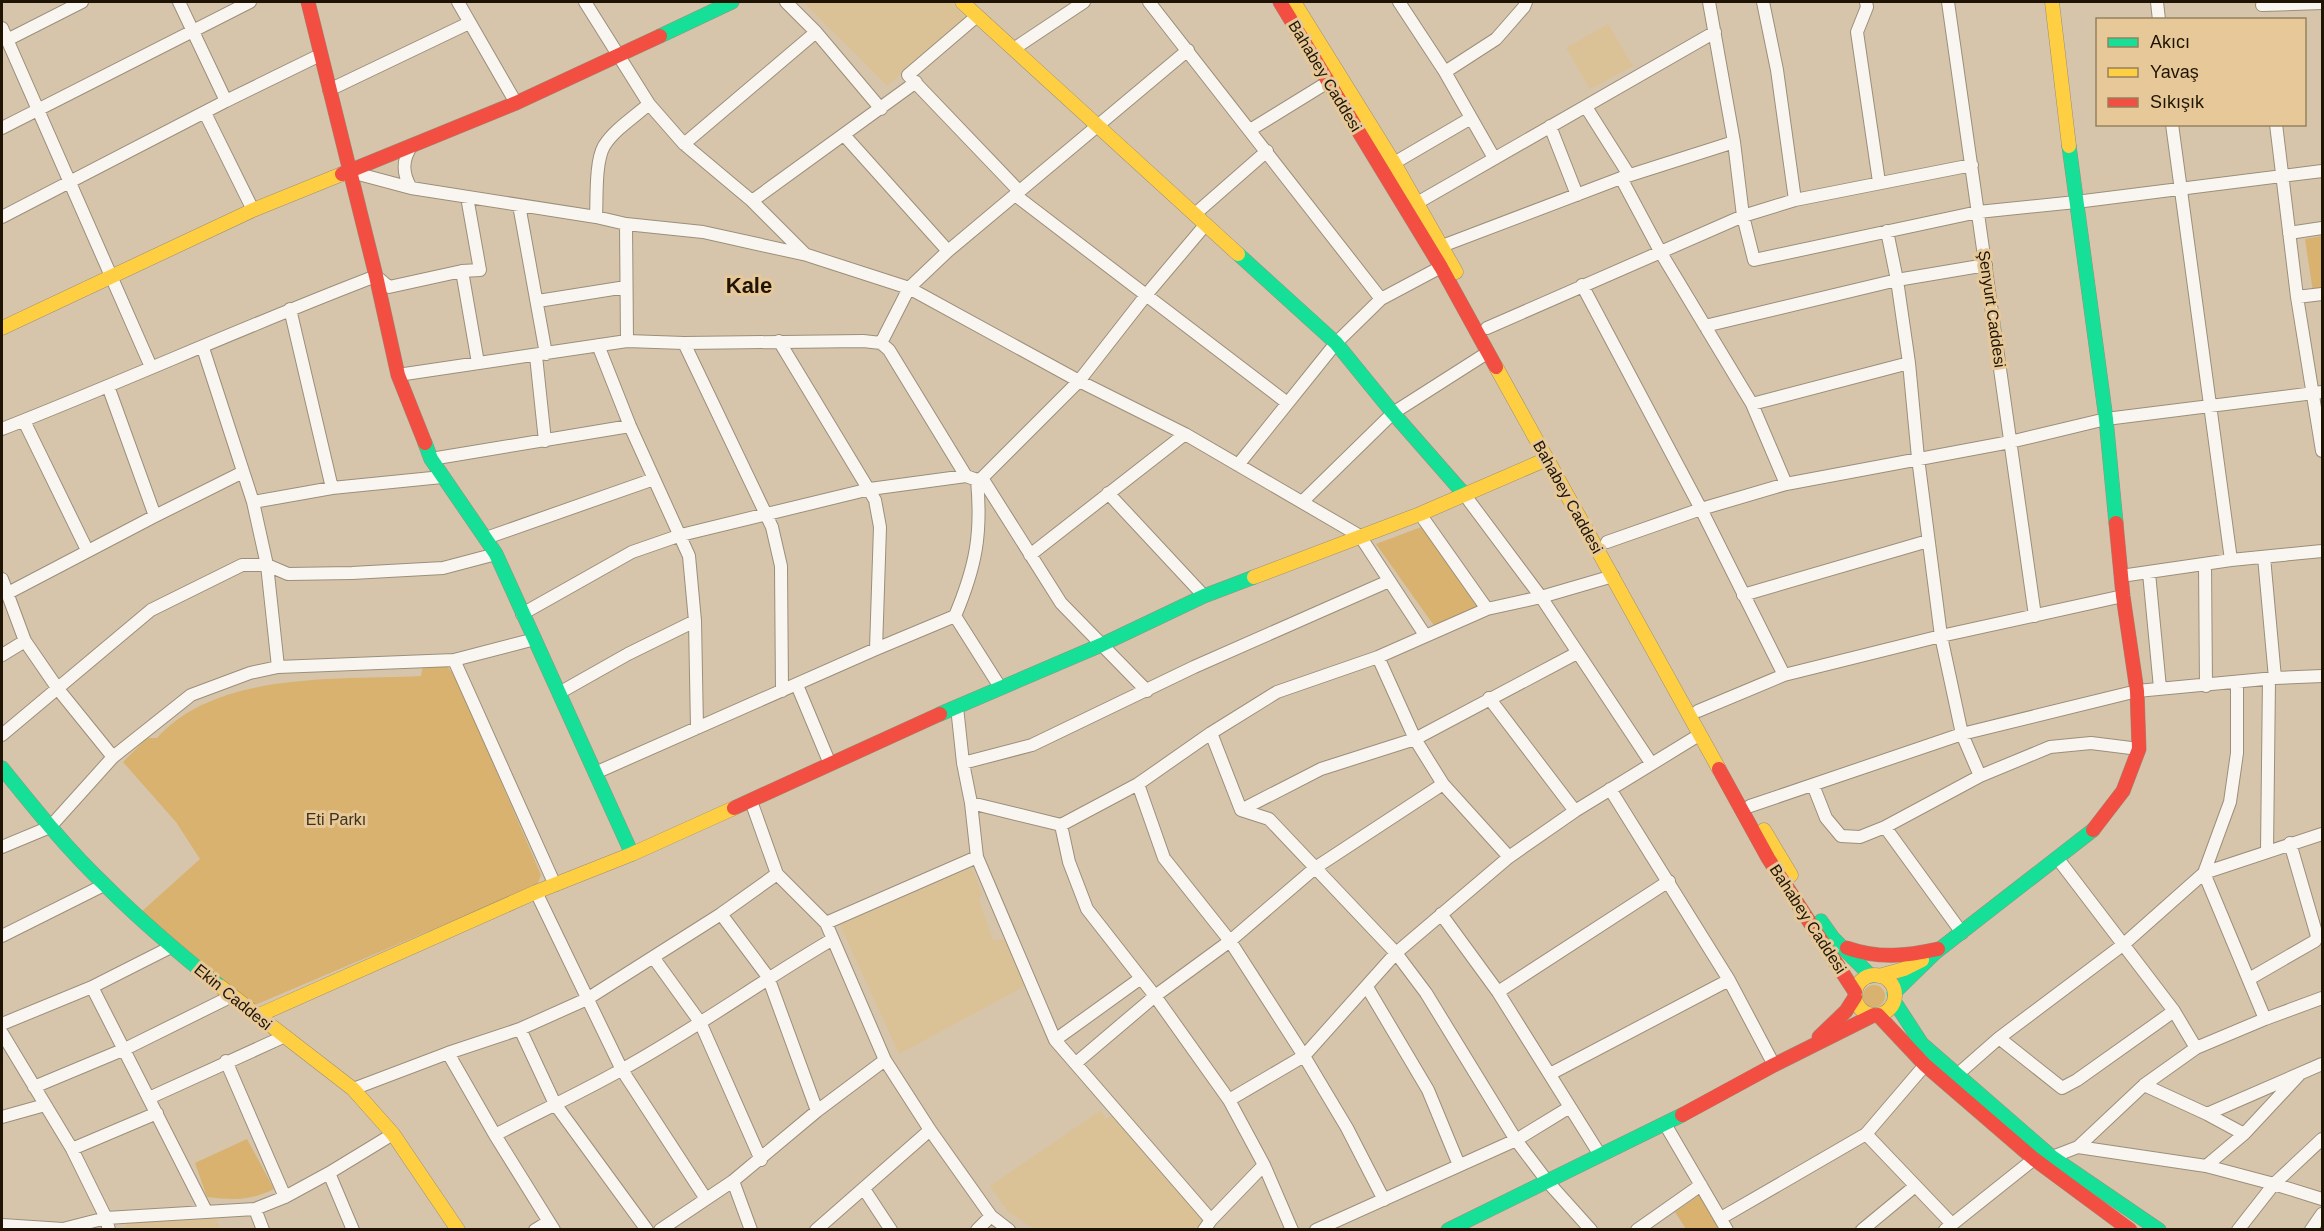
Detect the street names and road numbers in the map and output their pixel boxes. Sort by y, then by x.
street label: Bahabey Caddesi [1285,17,1365,135]
street label: Şenyurt Caddesi [1975,249,2009,369]
street label: Bahabey Caddesi [1530,438,1606,556]
street label: Bahabey Caddesi [1766,861,1850,977]
street label: Ekin Caddesi [191,961,275,1033]

